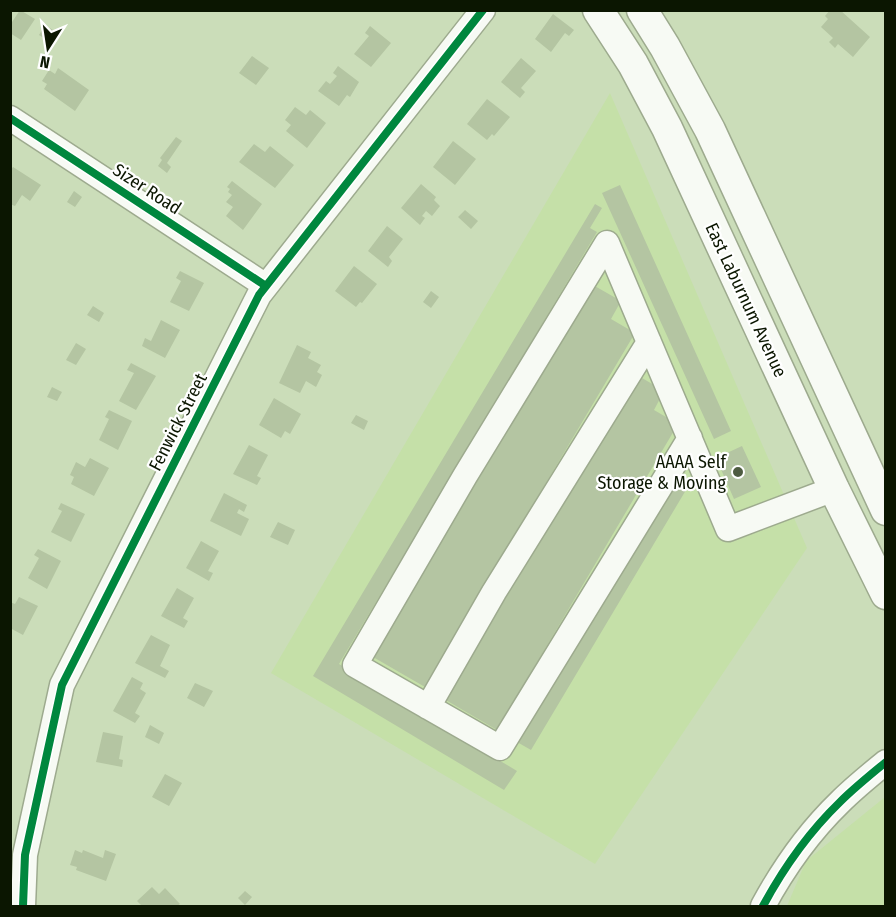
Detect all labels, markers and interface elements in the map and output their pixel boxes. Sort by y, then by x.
north arrow [18,18,78,78]
text: N [38,52,52,72]
street label: Sizer Road [109,159,185,219]
street label: East Laburnum Avenue [701,219,791,381]
street label: Fenwick Street [144,369,212,474]
place label: AAAA Self Storage & Moving [597,451,727,494]
marker: AAAA Self Storage & Moving [731,465,745,479]

